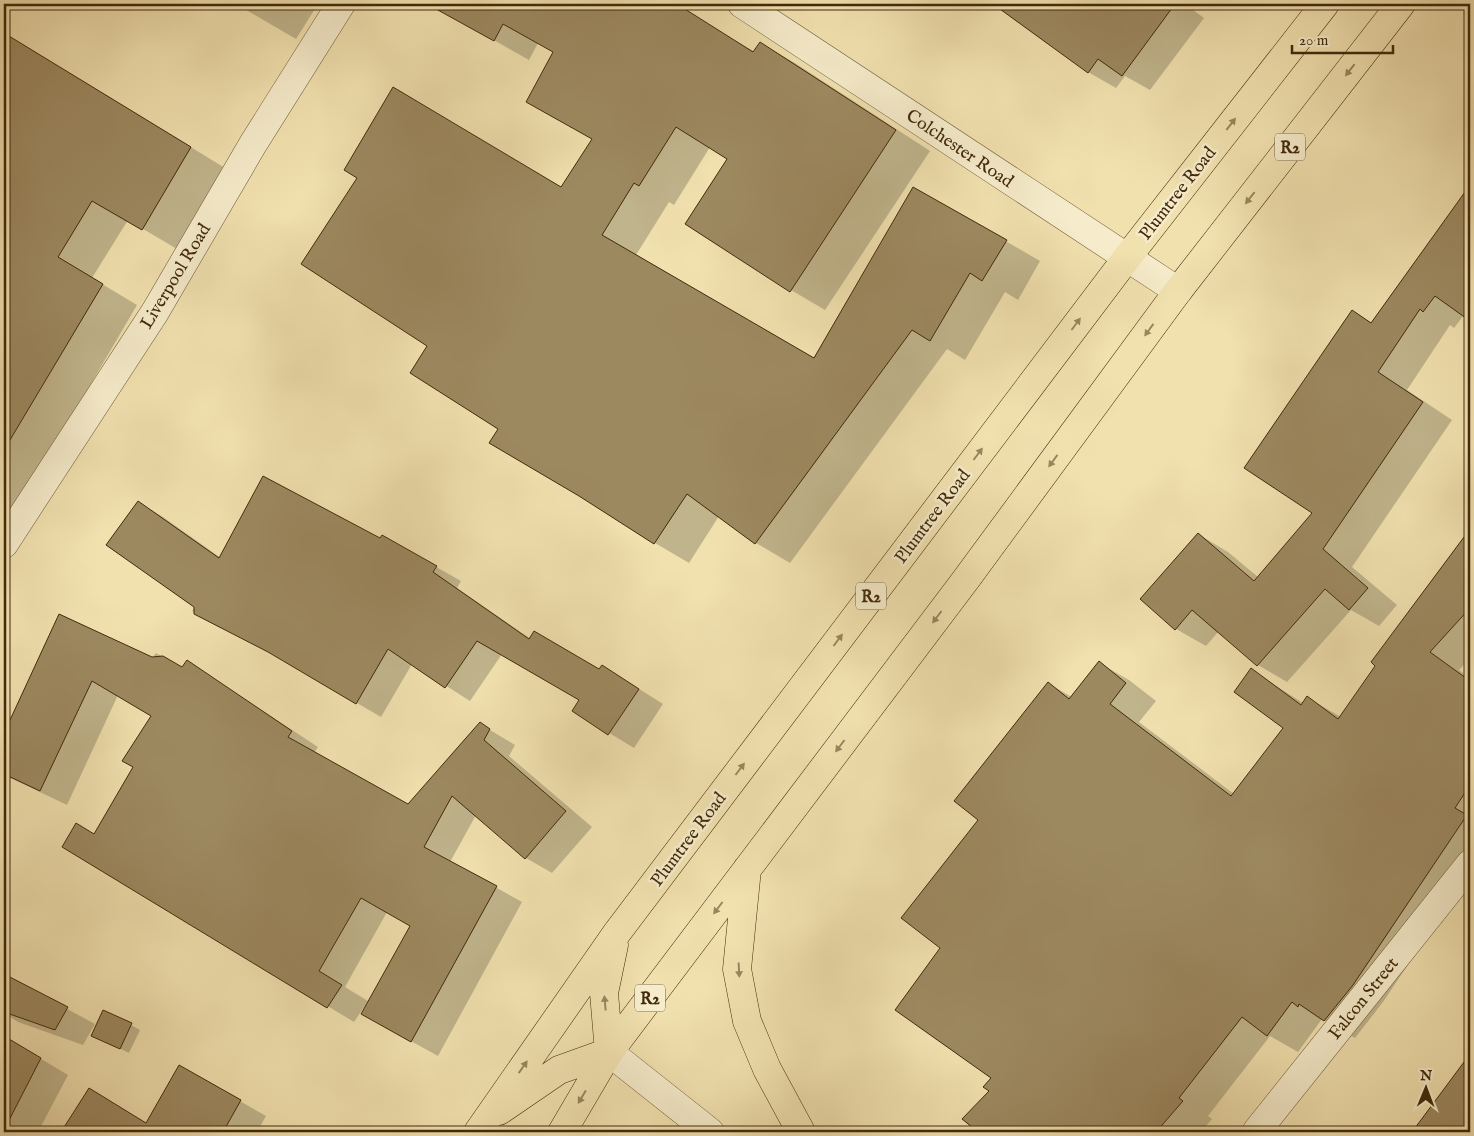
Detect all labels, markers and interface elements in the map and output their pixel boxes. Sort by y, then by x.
scale bar [1292,22,1393,54]
text: 20 m [1299,31,1329,50]
one-way arrow [1345,63,1355,77]
street label: Colchester Road [901,105,1018,194]
one-way arrow [1226,118,1237,131]
road number: R2 [1275,134,1305,160]
street label: Plumtree Road [1135,142,1222,245]
one-way arrow [1245,191,1256,204]
street label: Liverpool Road [136,220,217,334]
one-way arrow [1071,317,1081,331]
one-way arrow [1144,323,1154,337]
one-way arrow [973,448,984,461]
one-way arrow [1047,454,1058,467]
street label: Plumtree Road [890,465,976,569]
road number: R2 [856,582,886,610]
one-way arrow [932,610,943,623]
one-way arrow [833,634,844,647]
one-way arrow [834,739,845,752]
one-way arrow [735,763,746,776]
street label: Plumtree Road [646,788,732,892]
one-way arrow [712,901,723,914]
street label: Falcon Street [1324,953,1404,1045]
one-way arrow [735,962,743,978]
road number: R2 [635,984,665,1011]
one-way arrow [601,995,609,1011]
one-way arrow [518,1060,528,1073]
north arrow [1402,1064,1452,1114]
text: N [1419,1067,1432,1085]
one-way arrow [578,1091,587,1104]

